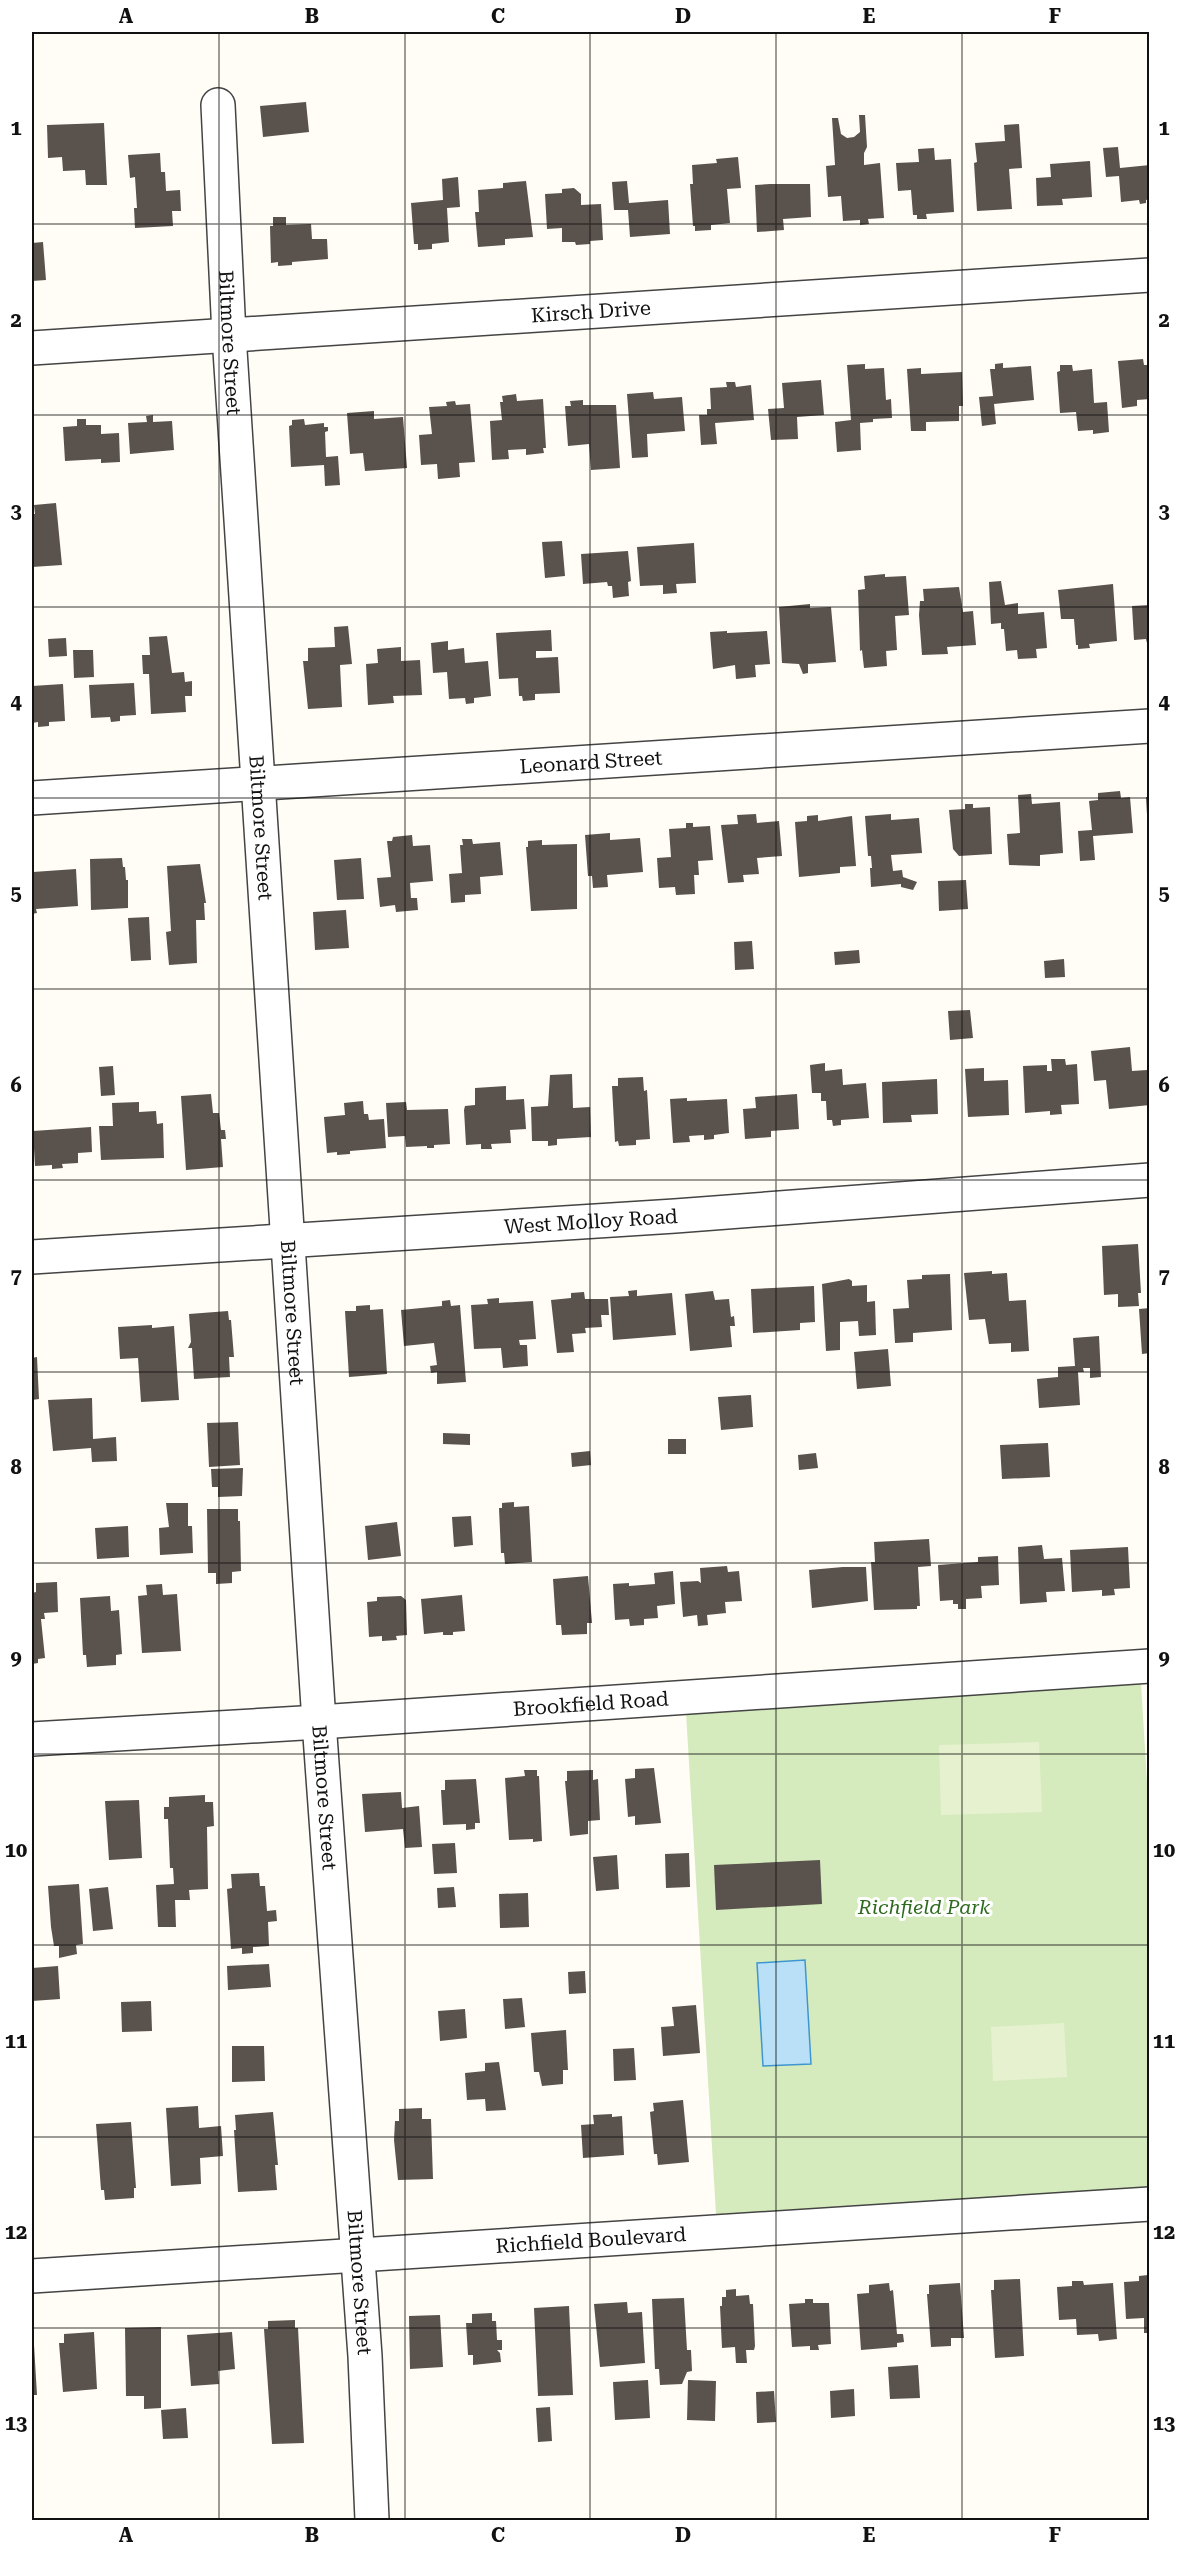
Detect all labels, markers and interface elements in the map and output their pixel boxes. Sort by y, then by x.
text: A [119,4,134,28]
text: B [305,4,319,28]
text: C [491,4,505,28]
text: D [675,4,691,28]
text: E [863,4,876,28]
text: F [1049,4,1061,28]
text: 1 [10,116,22,140]
text: 1 [1158,116,1170,140]
street label: Biltmore Street [214,270,246,417]
street label: Kirsch Drive [530,296,651,327]
text: 2 [10,308,22,332]
text: 2 [1158,308,1170,332]
text: 3 [10,499,22,523]
text: 3 [1158,499,1170,523]
text: 4 [10,690,22,714]
text: 4 [1158,690,1170,714]
street label: Leonard Street [519,745,663,779]
street label: Biltmore Street [244,754,278,902]
text: 5 [10,881,22,905]
text: 5 [1158,881,1170,905]
text: 6 [10,1073,22,1097]
text: 6 [1158,1073,1170,1097]
street label: West Molloy Road [503,1204,679,1239]
street label: Biltmore Street [276,1239,309,1387]
text: 7 [10,1264,22,1288]
text: 7 [1158,1264,1170,1288]
text: 8 [10,1455,22,1479]
text: 8 [1158,1455,1170,1479]
text: 9 [10,1646,22,1670]
text: 9 [1158,1646,1170,1670]
street label: Brookfield Road [512,1686,670,1721]
street label: Biltmore Street [307,1724,342,1872]
text: 10 [5,1838,27,1862]
text: 10 [1153,1838,1175,1862]
park label: Richfield Park [857,1895,990,1919]
text: 11 [5,2029,27,2053]
text: 11 [1153,2029,1175,2053]
street label: Biltmore Street [342,2209,377,2356]
text: 12 [5,2220,27,2244]
text: 12 [1153,2220,1175,2244]
street label: Richfield Boulevard [495,2222,687,2258]
text: 13 [5,2411,27,2435]
text: 13 [1153,2411,1175,2435]
text: A [119,2523,134,2547]
text: B [305,2523,319,2547]
text: C [491,2523,505,2547]
text: D [675,2523,691,2547]
text: E [863,2523,876,2547]
text: F [1049,2523,1061,2547]

